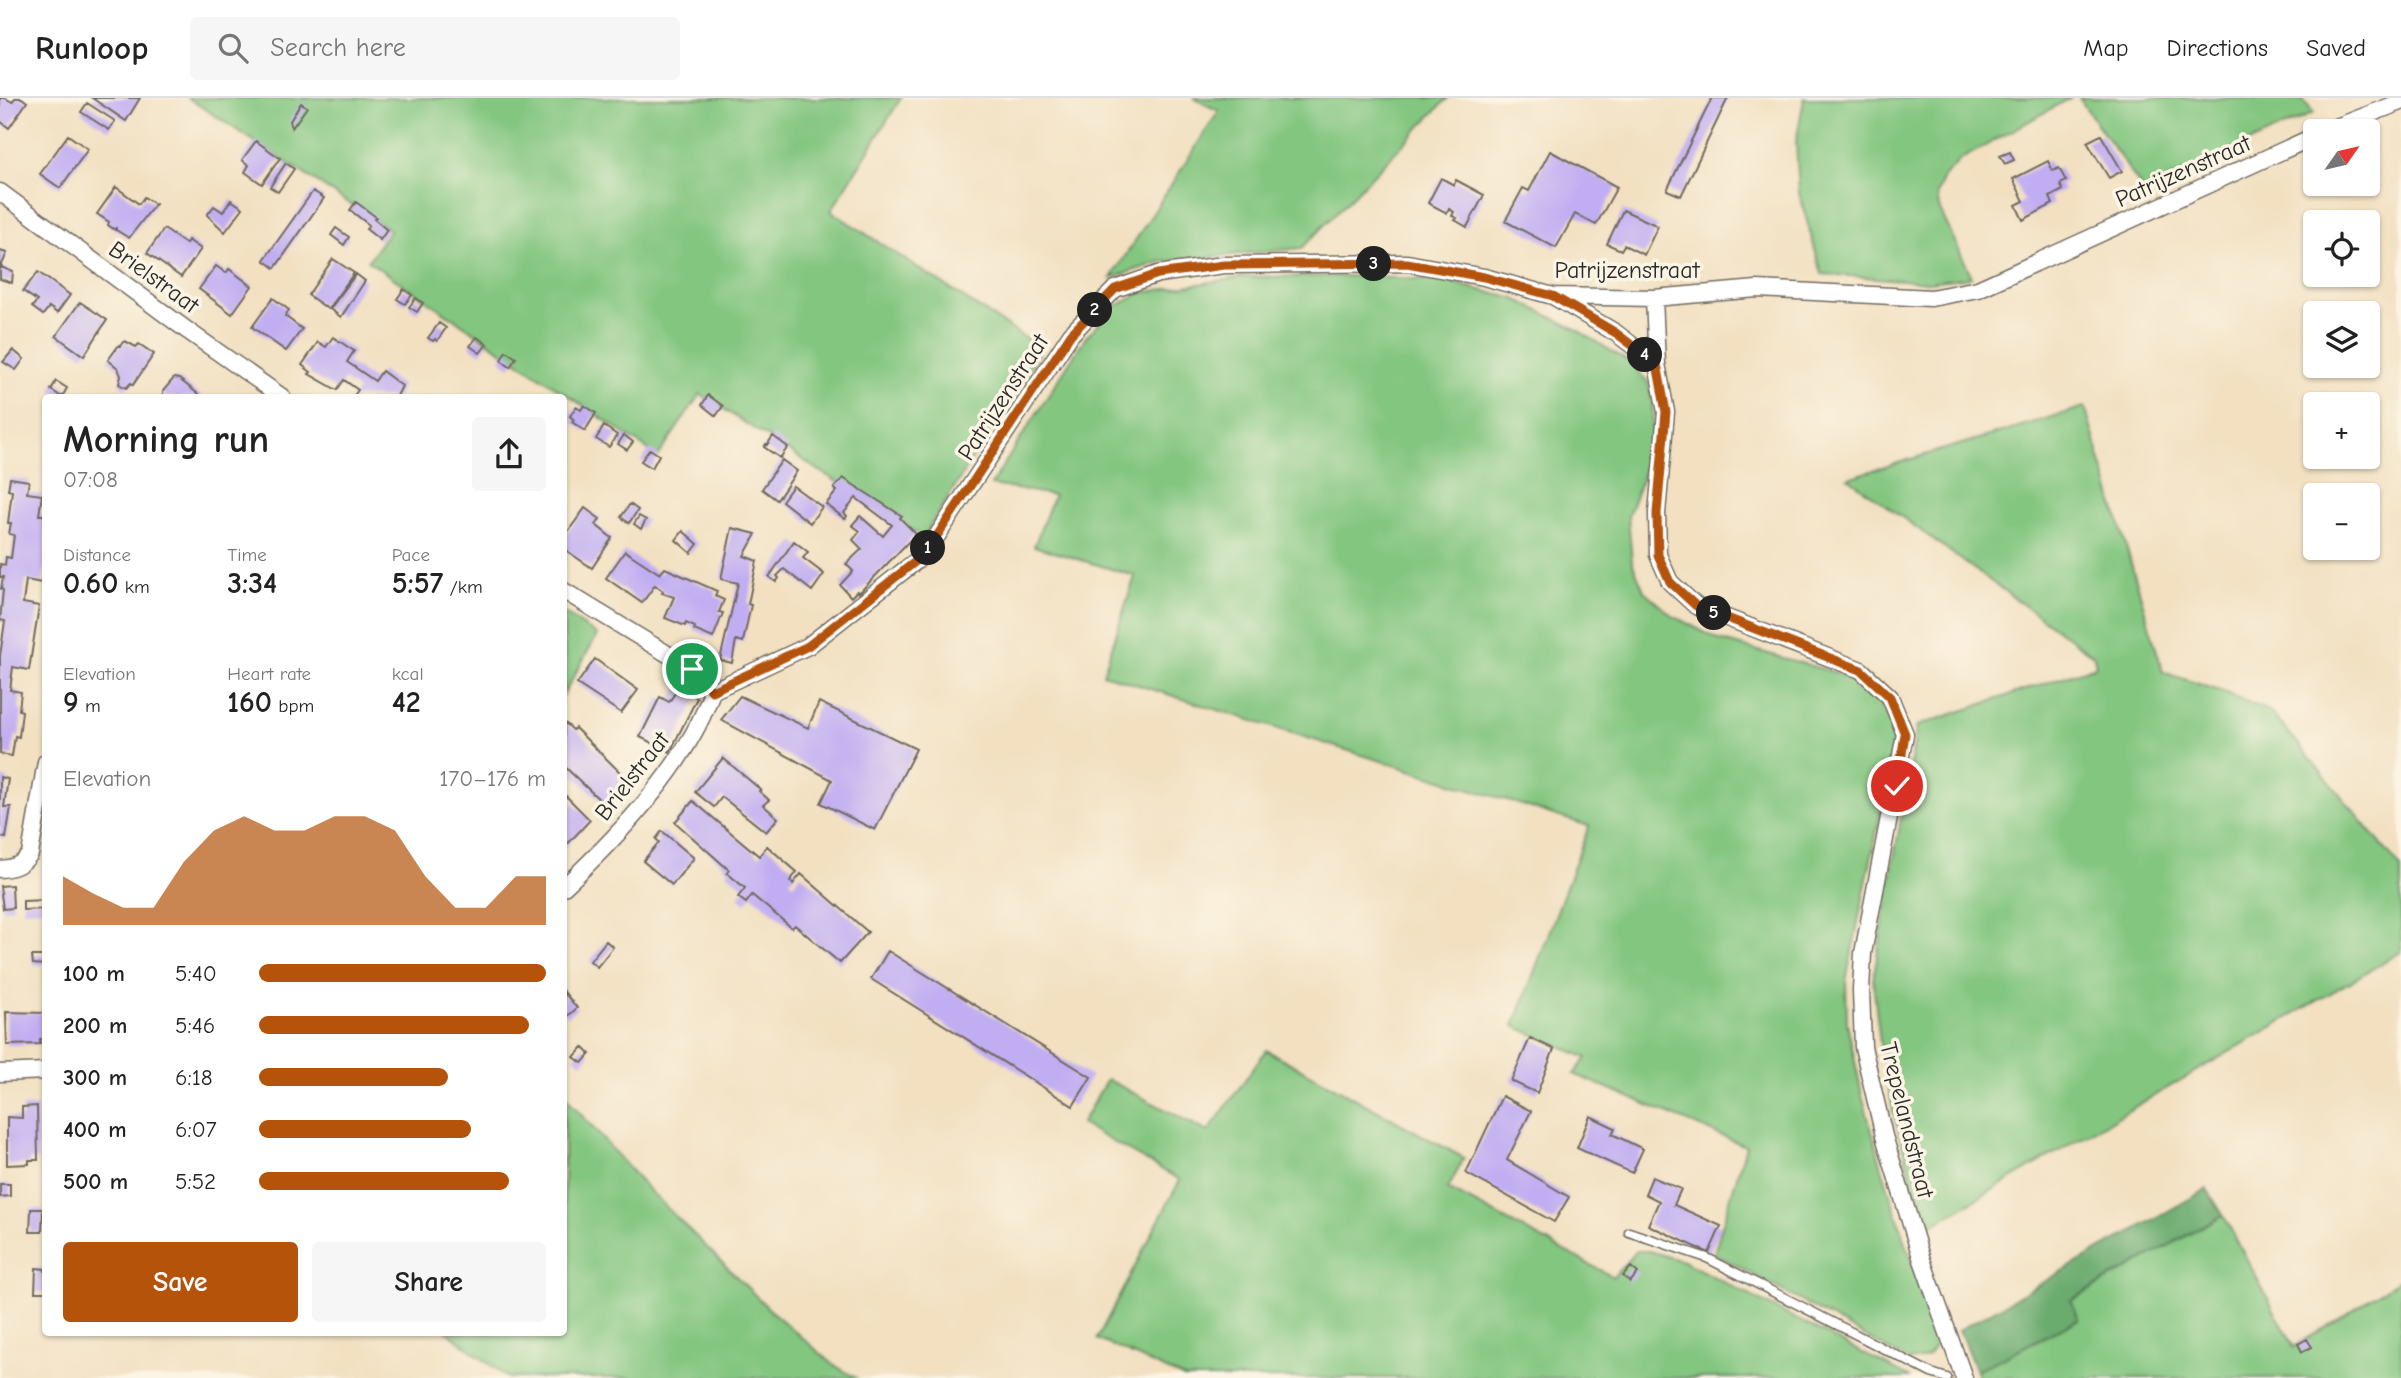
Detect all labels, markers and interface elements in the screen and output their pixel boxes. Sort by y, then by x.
search box [190,17,680,80]
text: Runloop [35,29,148,67]
icon: search [214,29,252,67]
text: Search here [270,33,406,63]
text: Map [2083,34,2129,62]
text: Directions [2167,34,2268,62]
text: Saved [2306,34,2366,62]
north arrow [2303,119,2380,196]
map controls [2303,119,2380,560]
street label: Patrijzenstraat [2111,128,2256,213]
button: locate [2303,210,2380,287]
street label: Brielstraat [103,235,205,320]
pin: 3 [1356,246,1392,282]
text: 3 [1369,252,1378,274]
street label: Patrijzenstraat [1554,256,1701,284]
pin: 2 [1078,292,1112,328]
text: 2 [1090,298,1099,320]
button: layers [2303,301,2380,378]
street label: Patrijzenstraat [952,328,1055,465]
pin: 4 [1628,338,1662,372]
text: 4 [1640,343,1649,365]
button: + [2303,392,2380,469]
button: share [472,417,546,491]
text: Morning run [63,418,269,462]
text: 07:08 [63,466,118,493]
button: − [2303,483,2380,560]
pin: 1 [911,531,946,566]
text: 1 [924,536,931,558]
text: Distance [63,544,131,566]
text: Time [227,544,267,566]
text: Pace [392,544,430,566]
text: 0.60 [63,566,118,601]
text: 3:34 [227,566,277,601]
text: 5:57 [392,566,443,601]
text: km [118,576,150,598]
text: /km [443,576,483,598]
pin: 5 [1696,596,1732,630]
text: 5 [1708,601,1719,623]
pin [662,639,722,699]
icon: arrive [673,650,711,688]
text: Elevation [63,663,136,685]
text: Heart rate [227,663,311,685]
text: kcal [392,663,424,685]
text: 9 [63,685,79,720]
text: 160 [227,685,272,720]
text: 42 [392,685,421,720]
text: m [79,695,101,717]
text: bpm [272,695,314,717]
street label: Brielstraat [589,725,676,826]
pin [1867,756,1927,816]
text: Elevation [63,765,151,792]
text: 170–176 m [439,765,546,792]
icon: check [1878,767,1916,805]
text: 100 m [63,960,125,987]
text: 5:40 [175,960,217,987]
text: 200 m [63,1012,127,1039]
text: 5:46 [175,1012,215,1039]
street label: Trepelandstraat [1874,1039,1940,1202]
text: 300 m [63,1064,127,1091]
text: 6:18 [175,1064,213,1091]
text: 400 m [63,1116,127,1143]
text: 6:07 [175,1116,217,1143]
text: 500 m [63,1168,128,1195]
text: 5:52 [175,1168,216,1195]
button: Save [63,1242,298,1322]
button: Share [312,1242,546,1322]

